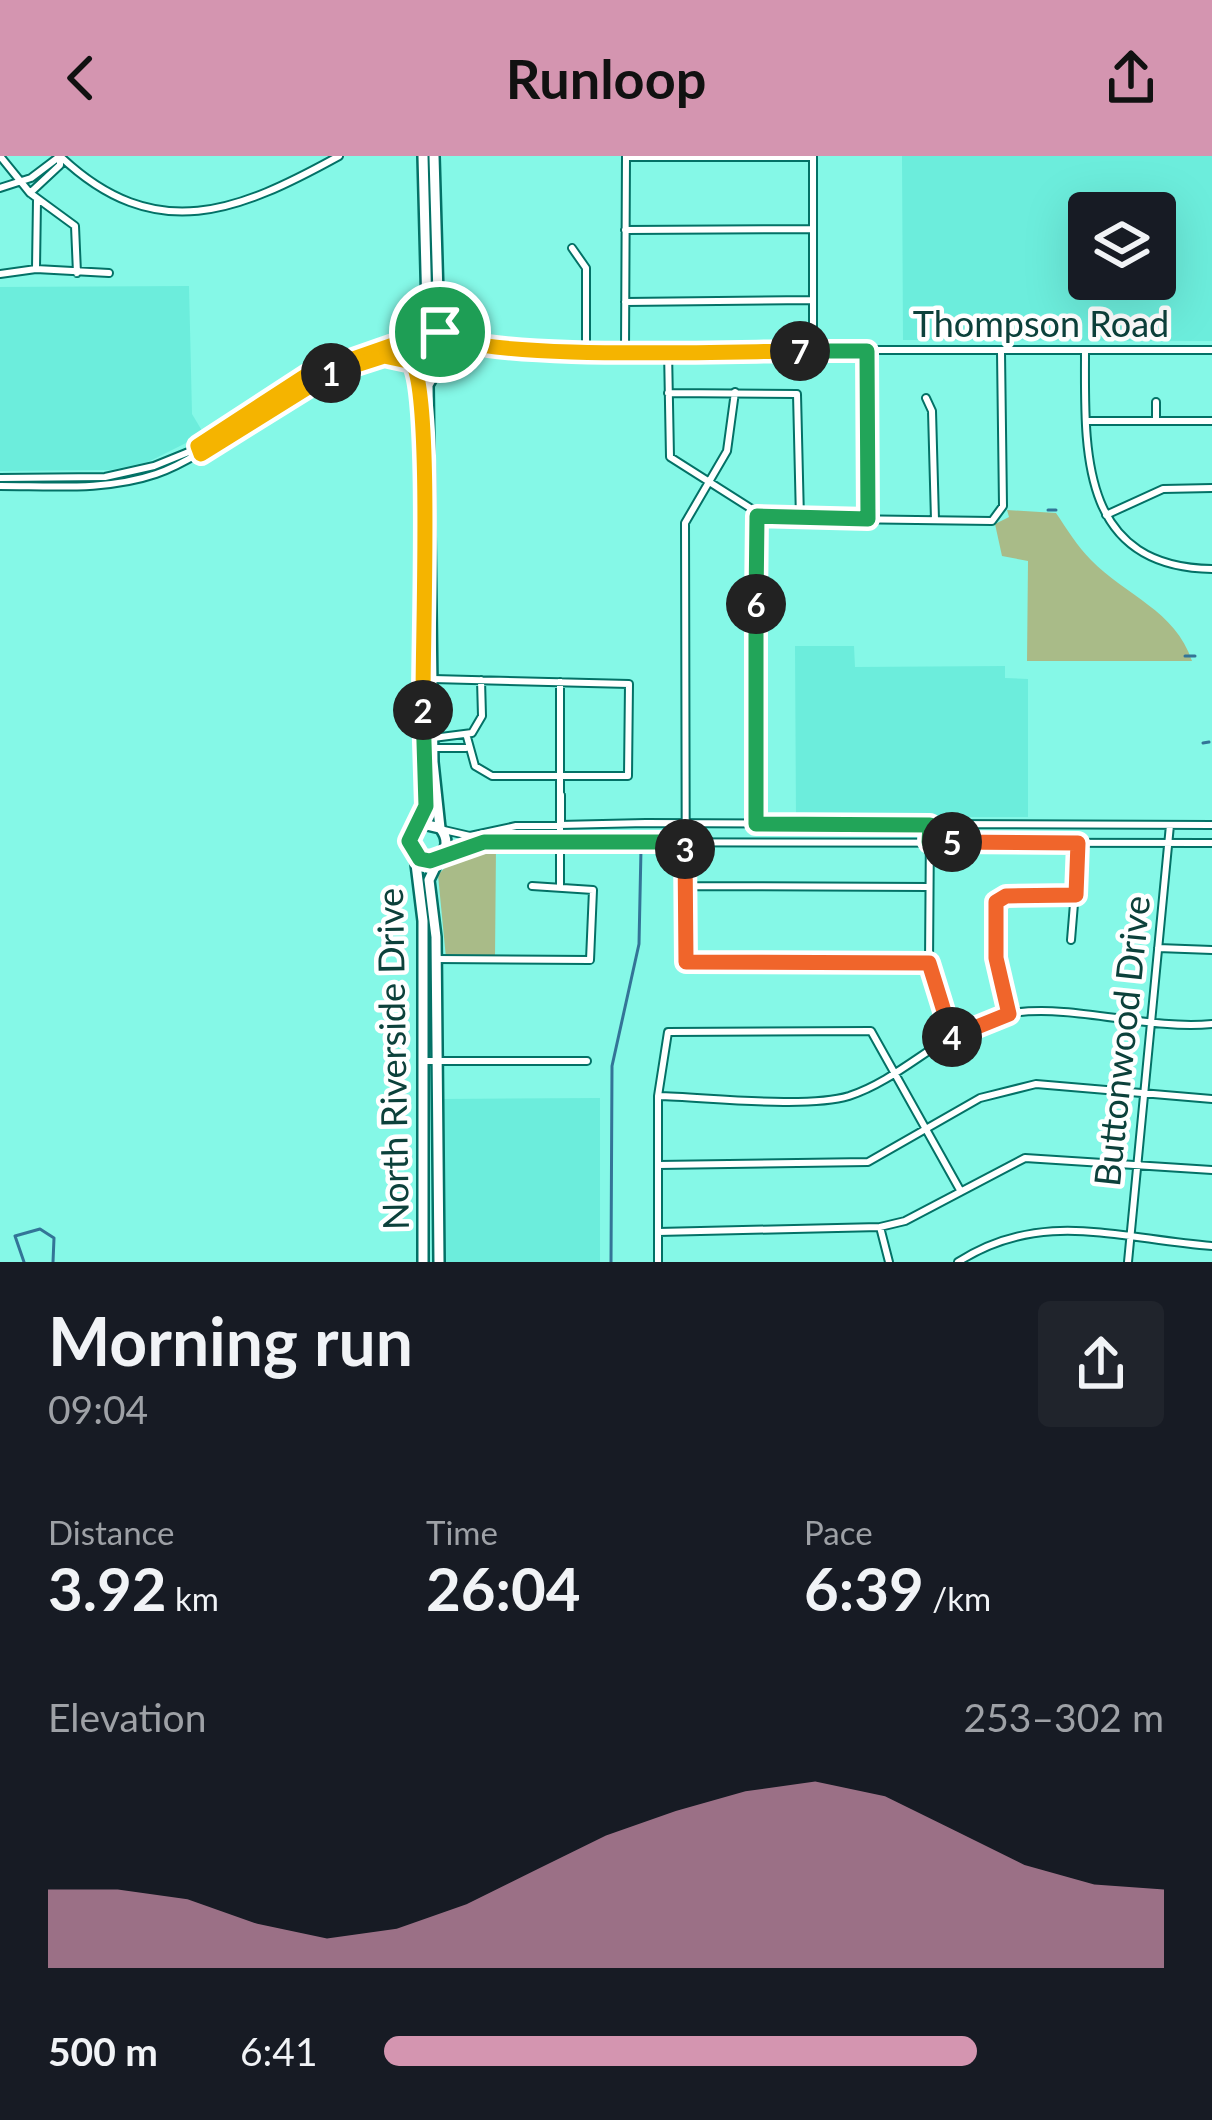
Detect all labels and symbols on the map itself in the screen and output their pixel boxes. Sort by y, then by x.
pin [389,281,491,383]
street label: Thompson Road [913,301,1169,345]
pin: 7 [770,321,830,381]
pin: 1 [301,343,361,403]
pin: 6 [726,574,786,634]
pin: 2 [393,680,453,740]
pin: 5 [922,812,982,872]
pin: 3 [655,819,715,879]
street label: North Riverside Drive [367,888,417,1230]
street label: Buttonwood Drive [1084,893,1158,1188]
pin: 4 [922,1007,982,1067]

